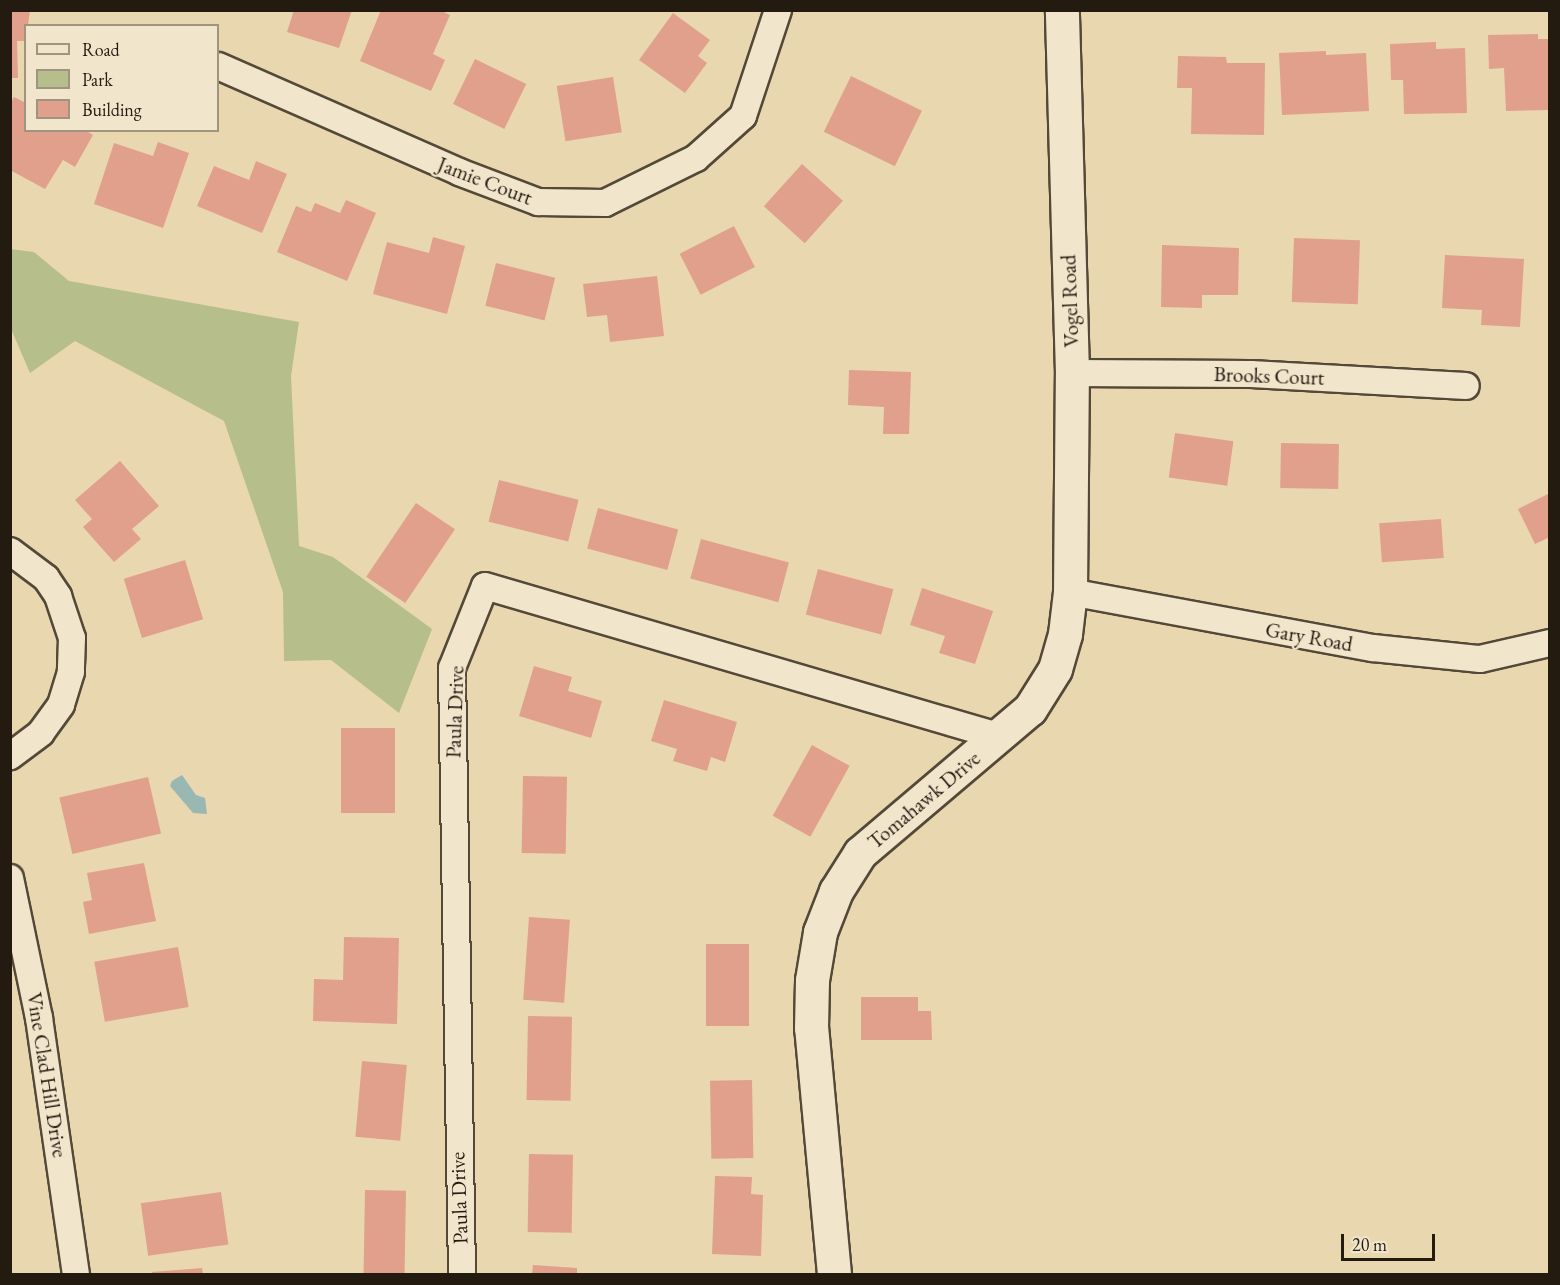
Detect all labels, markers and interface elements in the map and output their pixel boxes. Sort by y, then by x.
legend [24,24,219,132]
text: Road [82,38,120,61]
text: Park [82,68,113,91]
text: Building [82,98,142,121]
street label: Jamie Court [434,151,536,211]
street label: Vogel Road [1056,254,1084,348]
street label: Brooks Court [1213,361,1325,391]
street label: Gary Road [1263,617,1355,657]
street label: Paula Drive [441,665,469,759]
street label: Tomahawk Drive [863,746,985,854]
street label: Vine Clad Hill Drive [22,991,72,1159]
street label: Paula Drive [445,1151,473,1245]
scale bar [1344,1222,1438,1260]
text: 20 m [1352,1233,1387,1256]

